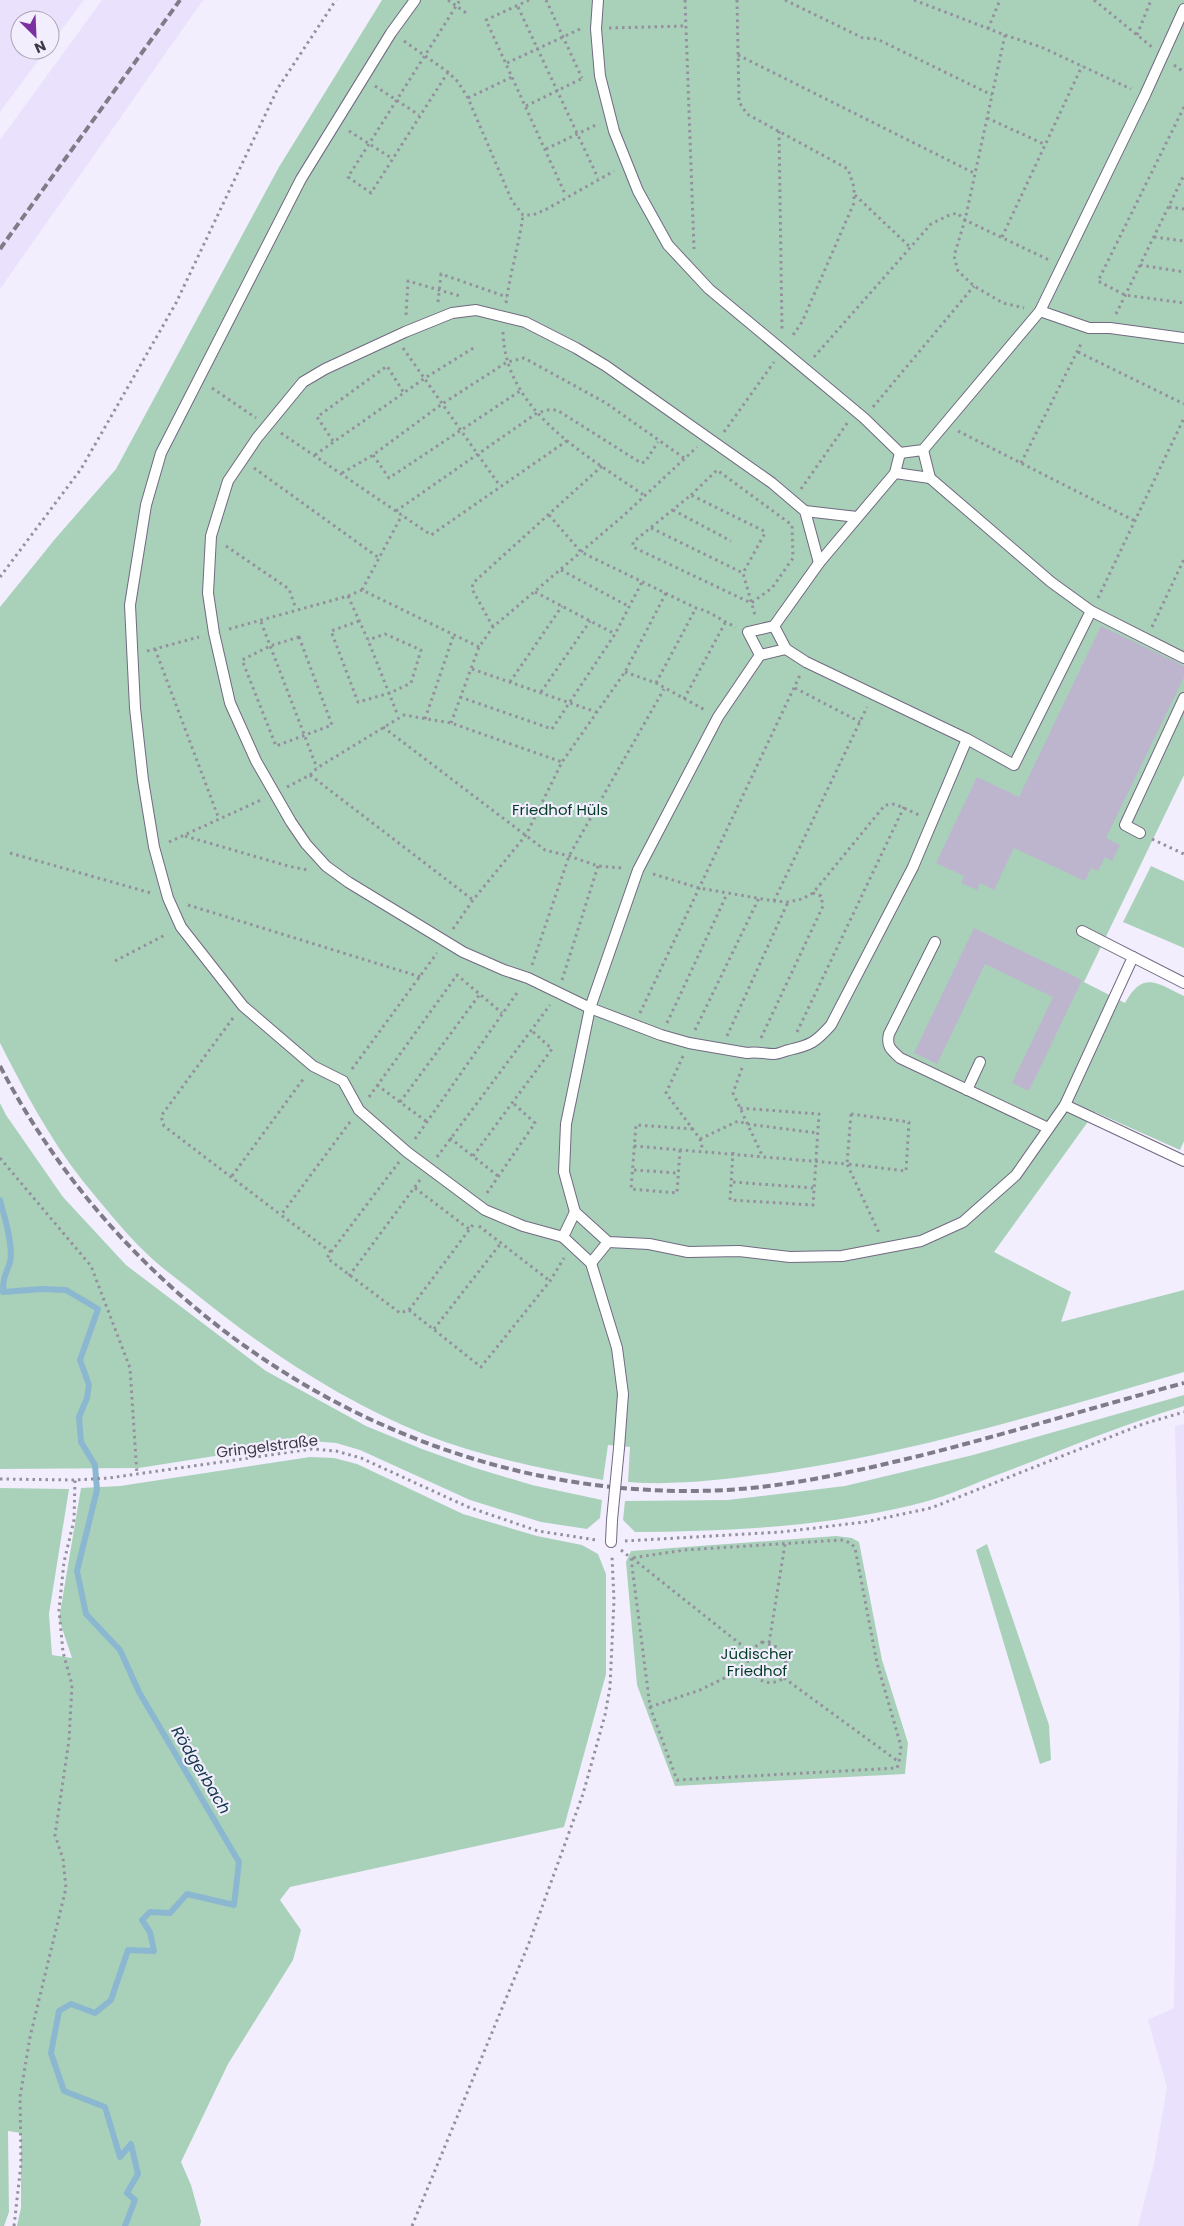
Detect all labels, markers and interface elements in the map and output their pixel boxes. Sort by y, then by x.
north arrow [10,10,60,60]
text: N [31,36,49,58]
park label: Friedhof Hüls [512,799,608,820]
street label: Gringelstraße [215,1429,319,1463]
park label: Jüdischer Friedhof [721,1643,794,1681]
water label: Rödgerbach [166,1722,236,1818]

